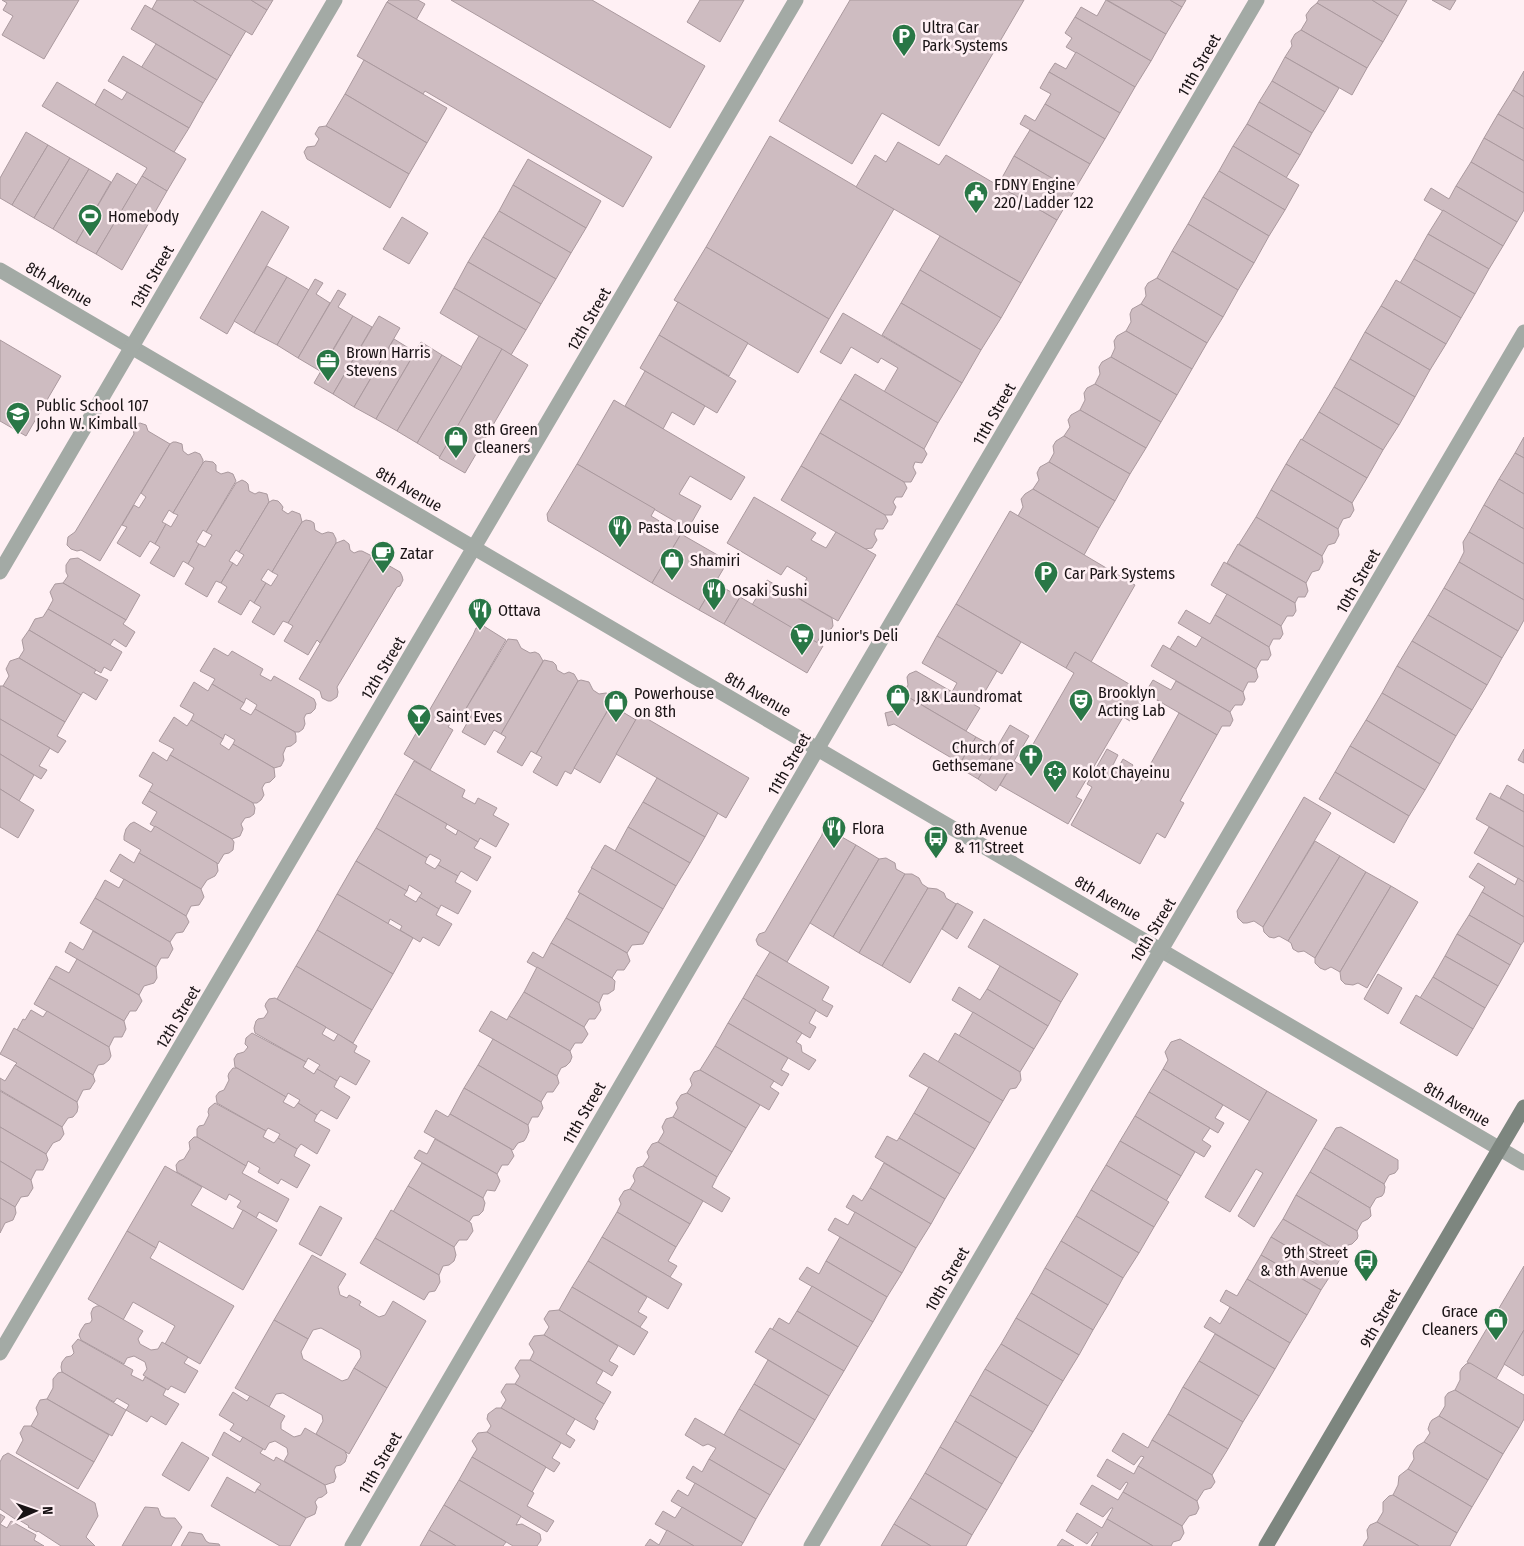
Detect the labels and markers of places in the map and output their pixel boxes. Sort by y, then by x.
place label: Ultra Car Park Systems [922,18,1008,55]
parking icon: Ultra Car Park Systems [891,23,917,57]
place label: FDNY Engine 220/Ladder 122 [994,175,1094,212]
public building icon: FDNY Engine 220/Ladder 122 [963,180,989,214]
sports icon: Homebody [77,203,103,237]
place label: Homebody [108,207,180,226]
place label: Brown Harris Stevens [346,343,431,380]
office icon: Brown Harris Stevens [315,348,341,382]
place label: Public School 107 John W. Kimball [36,396,149,433]
school or university icon: Public School 107 John W. Kimball [5,401,31,435]
place label: 8th Green Cleaners [474,420,538,457]
shop icon: 8th Green Cleaners [443,425,469,459]
restaurant icon: Pasta Louise [607,514,633,548]
place label: Pasta Louise [638,518,719,537]
cafe icon: Zatar [370,540,396,574]
place label: Zatar [400,544,434,563]
shop icon: Shamiri [659,547,685,581]
place label: Shamiri [690,551,740,570]
parking icon: Car Park Systems [1033,560,1059,594]
place label: Car Park Systems [1064,564,1175,583]
restaurant icon: Osaki Sushi [701,577,727,611]
place label: Osaki Sushi [732,581,807,600]
restaurant icon: Ottava [467,597,493,631]
place label: Ottava [498,601,541,620]
supermarket icon: Junior's Deli [789,622,815,656]
place label: Junior's Deli [820,626,898,645]
shop icon: J&K Laundromat [885,683,911,717]
place label: Brooklyn Acting Lab [1098,683,1166,720]
place label: Powerhouse on 8th [634,684,714,721]
place label: J&K Laundromat [916,687,1023,706]
theatre icon: Brooklyn Acting Lab [1068,688,1094,722]
shop icon: Powerhouse on 8th [603,689,629,723]
bar icon: Saint Eves [406,703,432,737]
place label: Saint Eves [436,707,502,726]
place label: Church of Gethsemane [932,738,1015,775]
church icon: Church of Gethsemane [1018,743,1044,777]
synagogue icon: Kolot Chayeinu [1042,759,1068,793]
place label: Kolot Chayeinu [1072,763,1170,782]
restaurant icon: Flora [821,815,847,849]
place label: Flora [852,819,884,838]
place label: 8th Avenue & 11 Street [954,820,1028,857]
bus stop icon: 8th Avenue & 11 Street [923,825,949,859]
place label: 9th Street & 8th Avenue [1260,1243,1349,1280]
bus stop icon: 9th Street & 8th Avenue [1353,1248,1379,1282]
place label: Grace Cleaners [1422,1302,1478,1339]
shop icon: Grace Cleaners [1483,1307,1509,1341]

